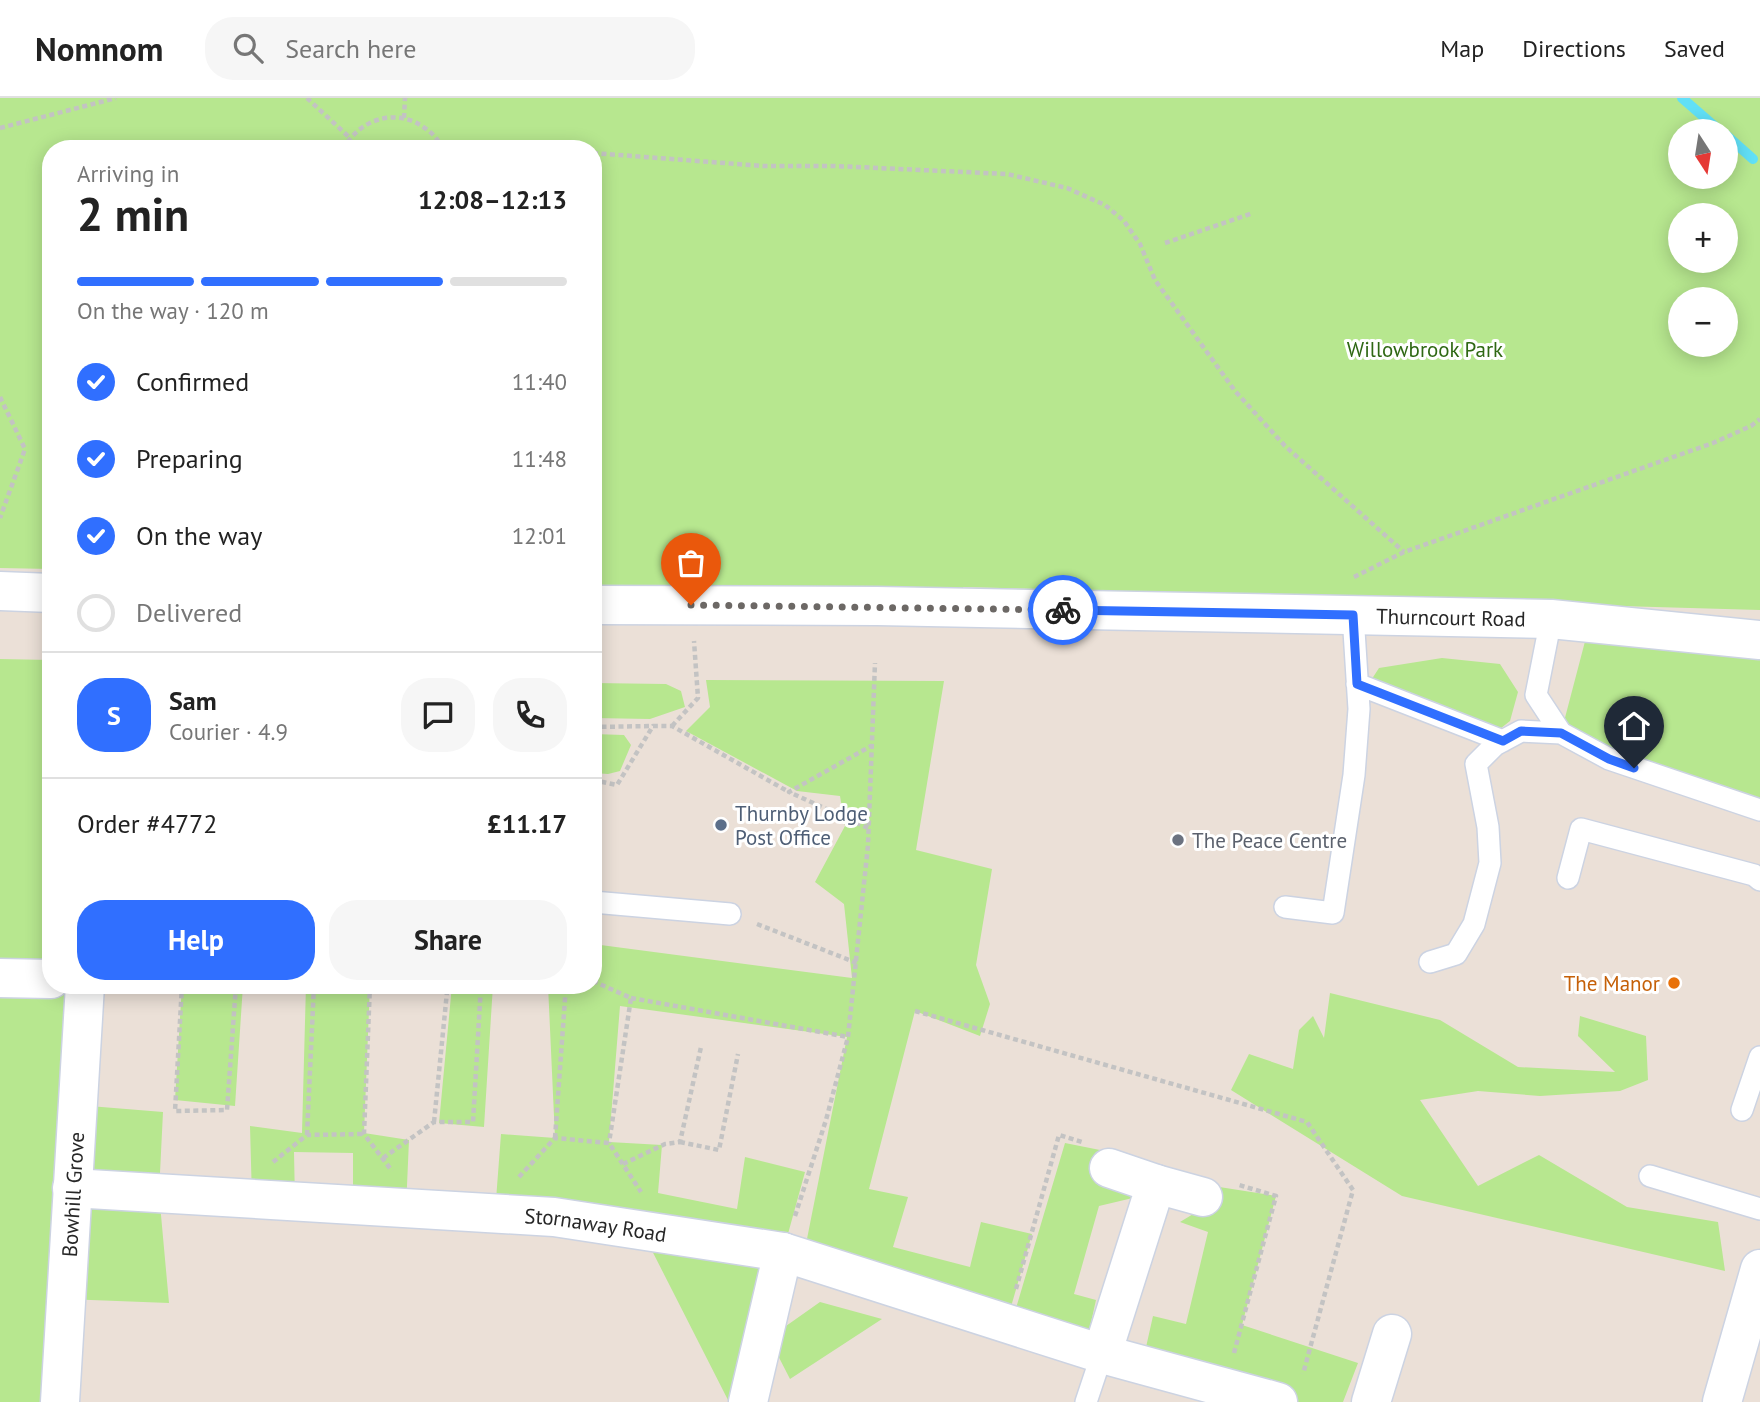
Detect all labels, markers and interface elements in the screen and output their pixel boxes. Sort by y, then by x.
search box [205,17,695,80]
text: Nomnom [35,27,163,70]
icon: search [229,29,267,67]
text: Search here [285,32,416,65]
text: Map [1440,33,1484,64]
text: Directions [1522,33,1626,64]
text: Saved [1664,33,1725,64]
north arrow [1668,119,1738,189]
map controls [1668,119,1738,357]
text: Arriving in [77,159,179,188]
text: 12:08–12:13 [418,183,567,216]
text: 2 min [77,184,189,244]
button: + [1668,203,1738,273]
button: − [1668,287,1738,357]
text: On the way · 120 m [77,296,269,325]
park label: Willowbrook Park [1347,336,1503,363]
icon: check [77,363,115,401]
text: Confirmed [136,365,249,398]
text: 11:40 [512,367,567,396]
icon: check [77,440,115,478]
text: Preparing [136,442,243,475]
text: 11:48 [512,444,567,473]
icon: check [77,517,115,555]
text: On the way [136,519,262,552]
text: 12:01 [512,521,567,550]
pin [661,533,721,605]
icon: bag [672,544,710,582]
courier [1028,575,1098,645]
icon: bike [1044,591,1082,629]
text: Delivered [136,596,242,629]
street label: Thurncourt Road [1376,602,1526,632]
button: chat [401,678,475,752]
button: phone [493,678,567,752]
text: Sam [169,684,217,717]
pin [1604,696,1664,768]
text: S [107,699,121,732]
icon: home [1615,707,1653,745]
text: Courier · 4.9 [169,717,288,746]
place label: Thurnby Lodge Post Office [735,800,868,851]
text: Order #4772 [77,807,217,840]
text: £11.17 [487,807,567,840]
marker: Thurnby Lodge Post Office [713,817,729,833]
place label: The Peace Centre [1192,827,1347,854]
marker: The Peace Centre [1170,832,1186,848]
button: Help [77,900,315,980]
button: Share [329,900,567,980]
place label: The Manor [1564,970,1660,997]
marker: The Manor [1666,975,1682,991]
street label: Bowhill Grove [55,1131,90,1258]
street label: Stornaway Road [524,1202,669,1248]

